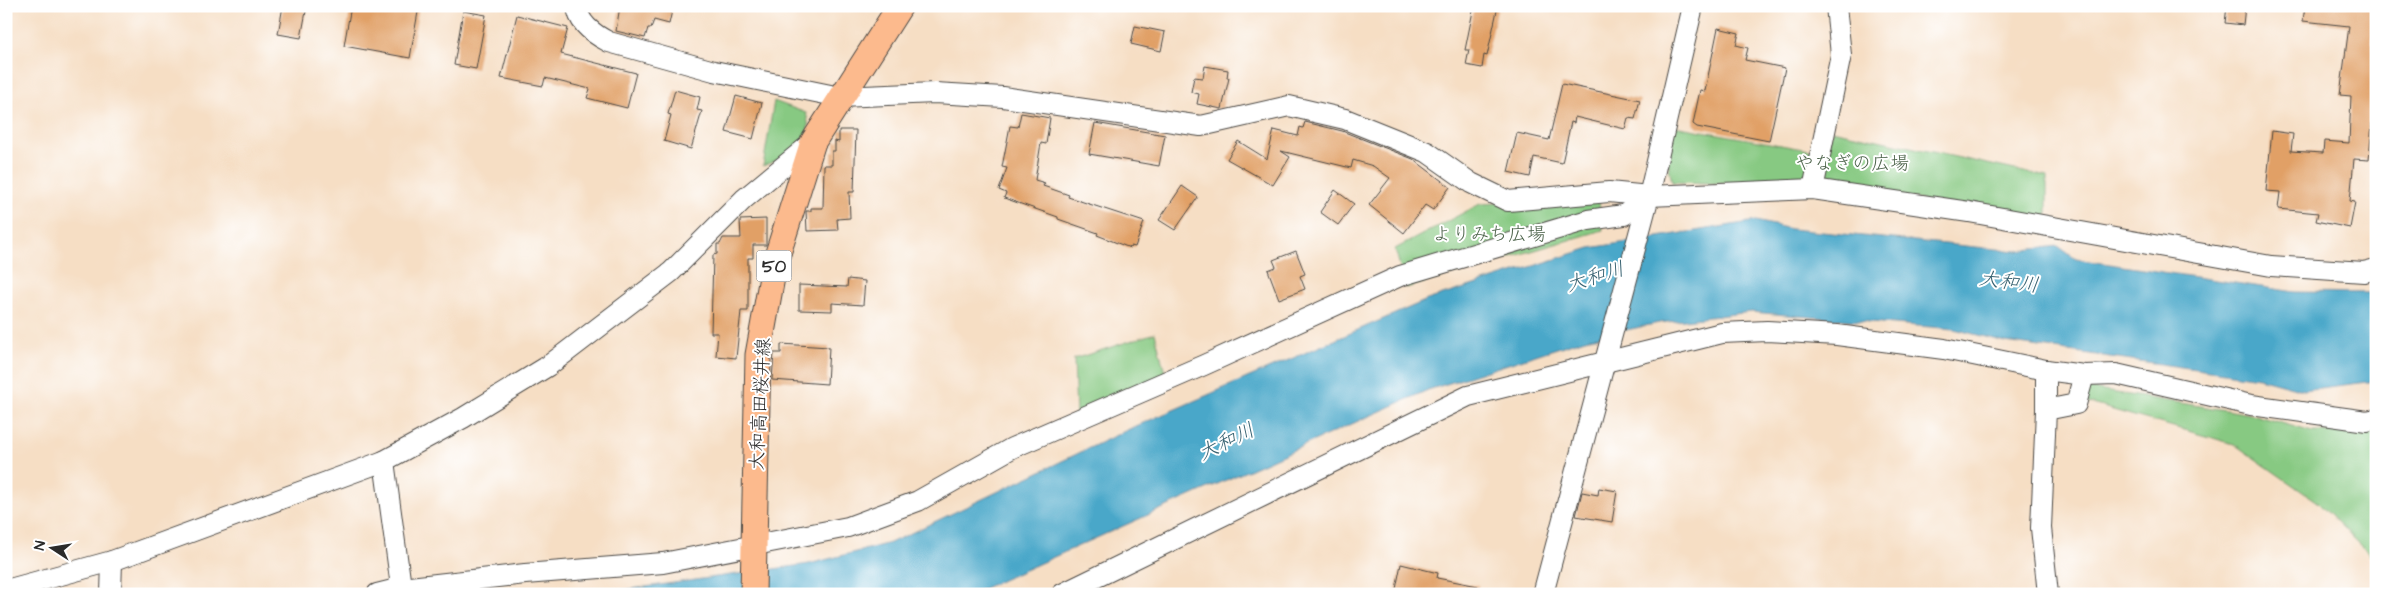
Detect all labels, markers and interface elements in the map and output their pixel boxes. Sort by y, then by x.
park label: やなぎの広場 [1795,150,1909,177]
park label: よりみち広場 [1432,221,1546,248]
road number: 50 [756,250,792,282]
water label: 大和川 [1563,255,1628,299]
water label: 大和川 [1977,264,2040,300]
street label: 大和高田桜井線 [744,337,777,471]
water label: 大和川 [1193,416,1260,468]
north arrow [28,522,78,572]
text: N [30,539,51,552]

